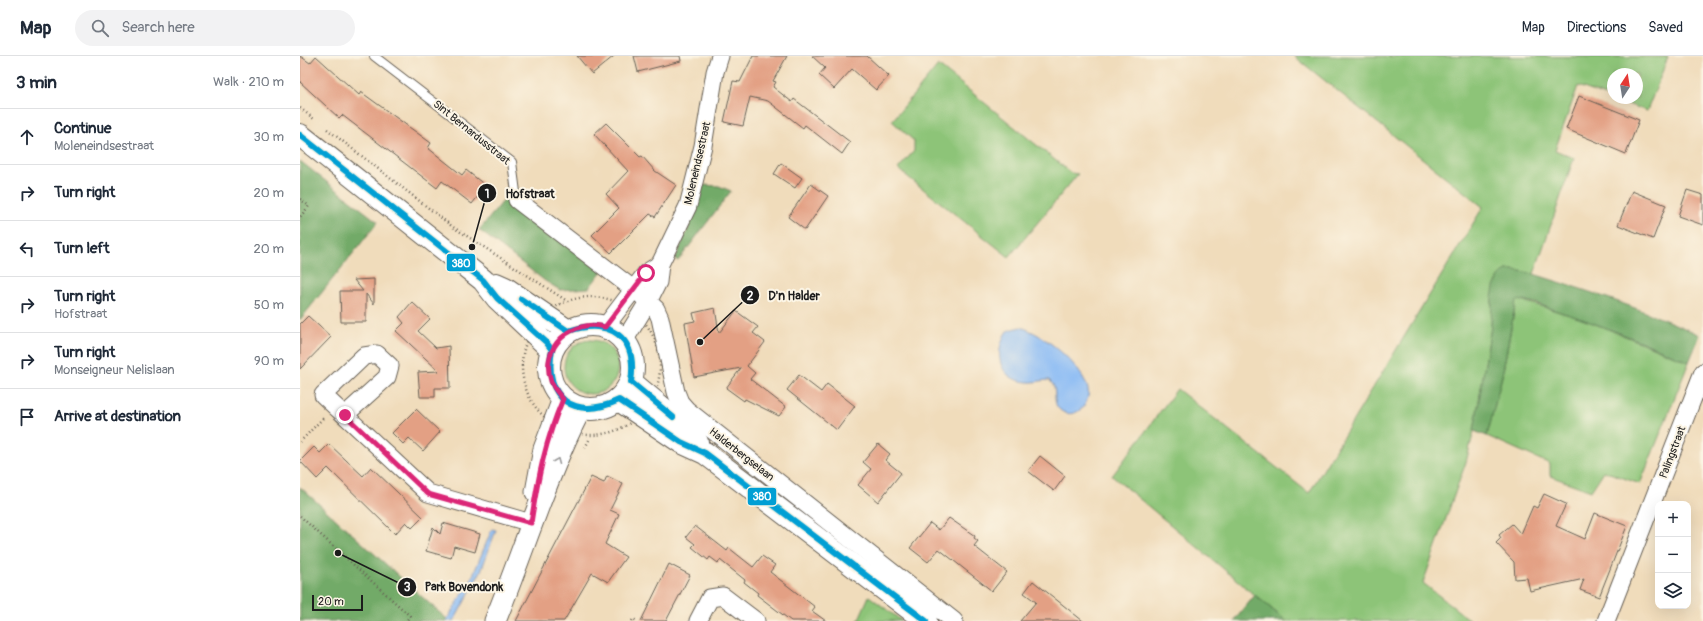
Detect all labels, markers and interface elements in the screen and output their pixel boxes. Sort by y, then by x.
search box [75,10,355,46]
text: Map [20,16,51,40]
icon: search [89,17,111,39]
text: Search here [121,18,195,37]
text: Map [1522,19,1545,36]
text: Directions [1567,19,1626,36]
text: Saved [1648,19,1683,36]
north arrow [1607,68,1643,104]
text: 3 min [16,72,57,93]
text: Walk · 210 m [213,74,284,90]
street label: Sint Bernardusstraat [431,97,513,168]
text: Continue [54,119,112,138]
street label: Moleneindsestraat [682,120,713,206]
icon: ahead [16,126,38,148]
text: 30 m [254,129,284,145]
text: Moleneindsestraat [54,138,154,154]
callout: Hofstraat [477,181,562,205]
icon: right [16,182,38,204]
text: Turn right [54,183,115,202]
text: 20 m [253,185,284,201]
text: 1 [485,187,489,202]
text: Hofstraat [505,187,556,202]
icon: left [16,238,38,260]
text: Turn left [54,239,110,258]
text: 20 m [253,241,284,257]
line badge: 380 [446,253,476,272]
text: 380 [451,257,471,270]
route start [637,264,655,282]
callout: D'n Halder [740,283,828,307]
text: Turn right [54,287,115,306]
text: 2 [747,289,754,304]
text: D'n Halder [768,289,820,304]
icon: right [16,294,38,316]
text: 50 m [254,297,284,313]
text: Hofstraat [54,306,107,322]
text: Turn right [54,343,115,362]
icon: right [16,350,38,372]
text: 90 m [254,353,284,369]
text: Monseigneur Nelislaan [54,362,175,378]
icon: arrive [16,406,38,428]
route end [336,406,354,424]
text: Arrive at destination [54,407,181,426]
street label: Palingstraat [1657,424,1689,480]
street label: Halderbergselaan [707,425,777,484]
one-way arrow [553,458,561,465]
line badge: 380 [747,487,777,506]
text: 380 [752,490,772,503]
map controls [1655,501,1691,609]
button: + [1655,501,1691,537]
button: − [1655,537,1691,573]
button: layers [1655,573,1691,609]
callout: Park Bovendonk [397,575,511,599]
text: 3 [404,580,411,595]
text: Park Bovendonk [425,580,504,595]
scale bar [312,593,363,612]
text: 20 m [318,595,344,608]

